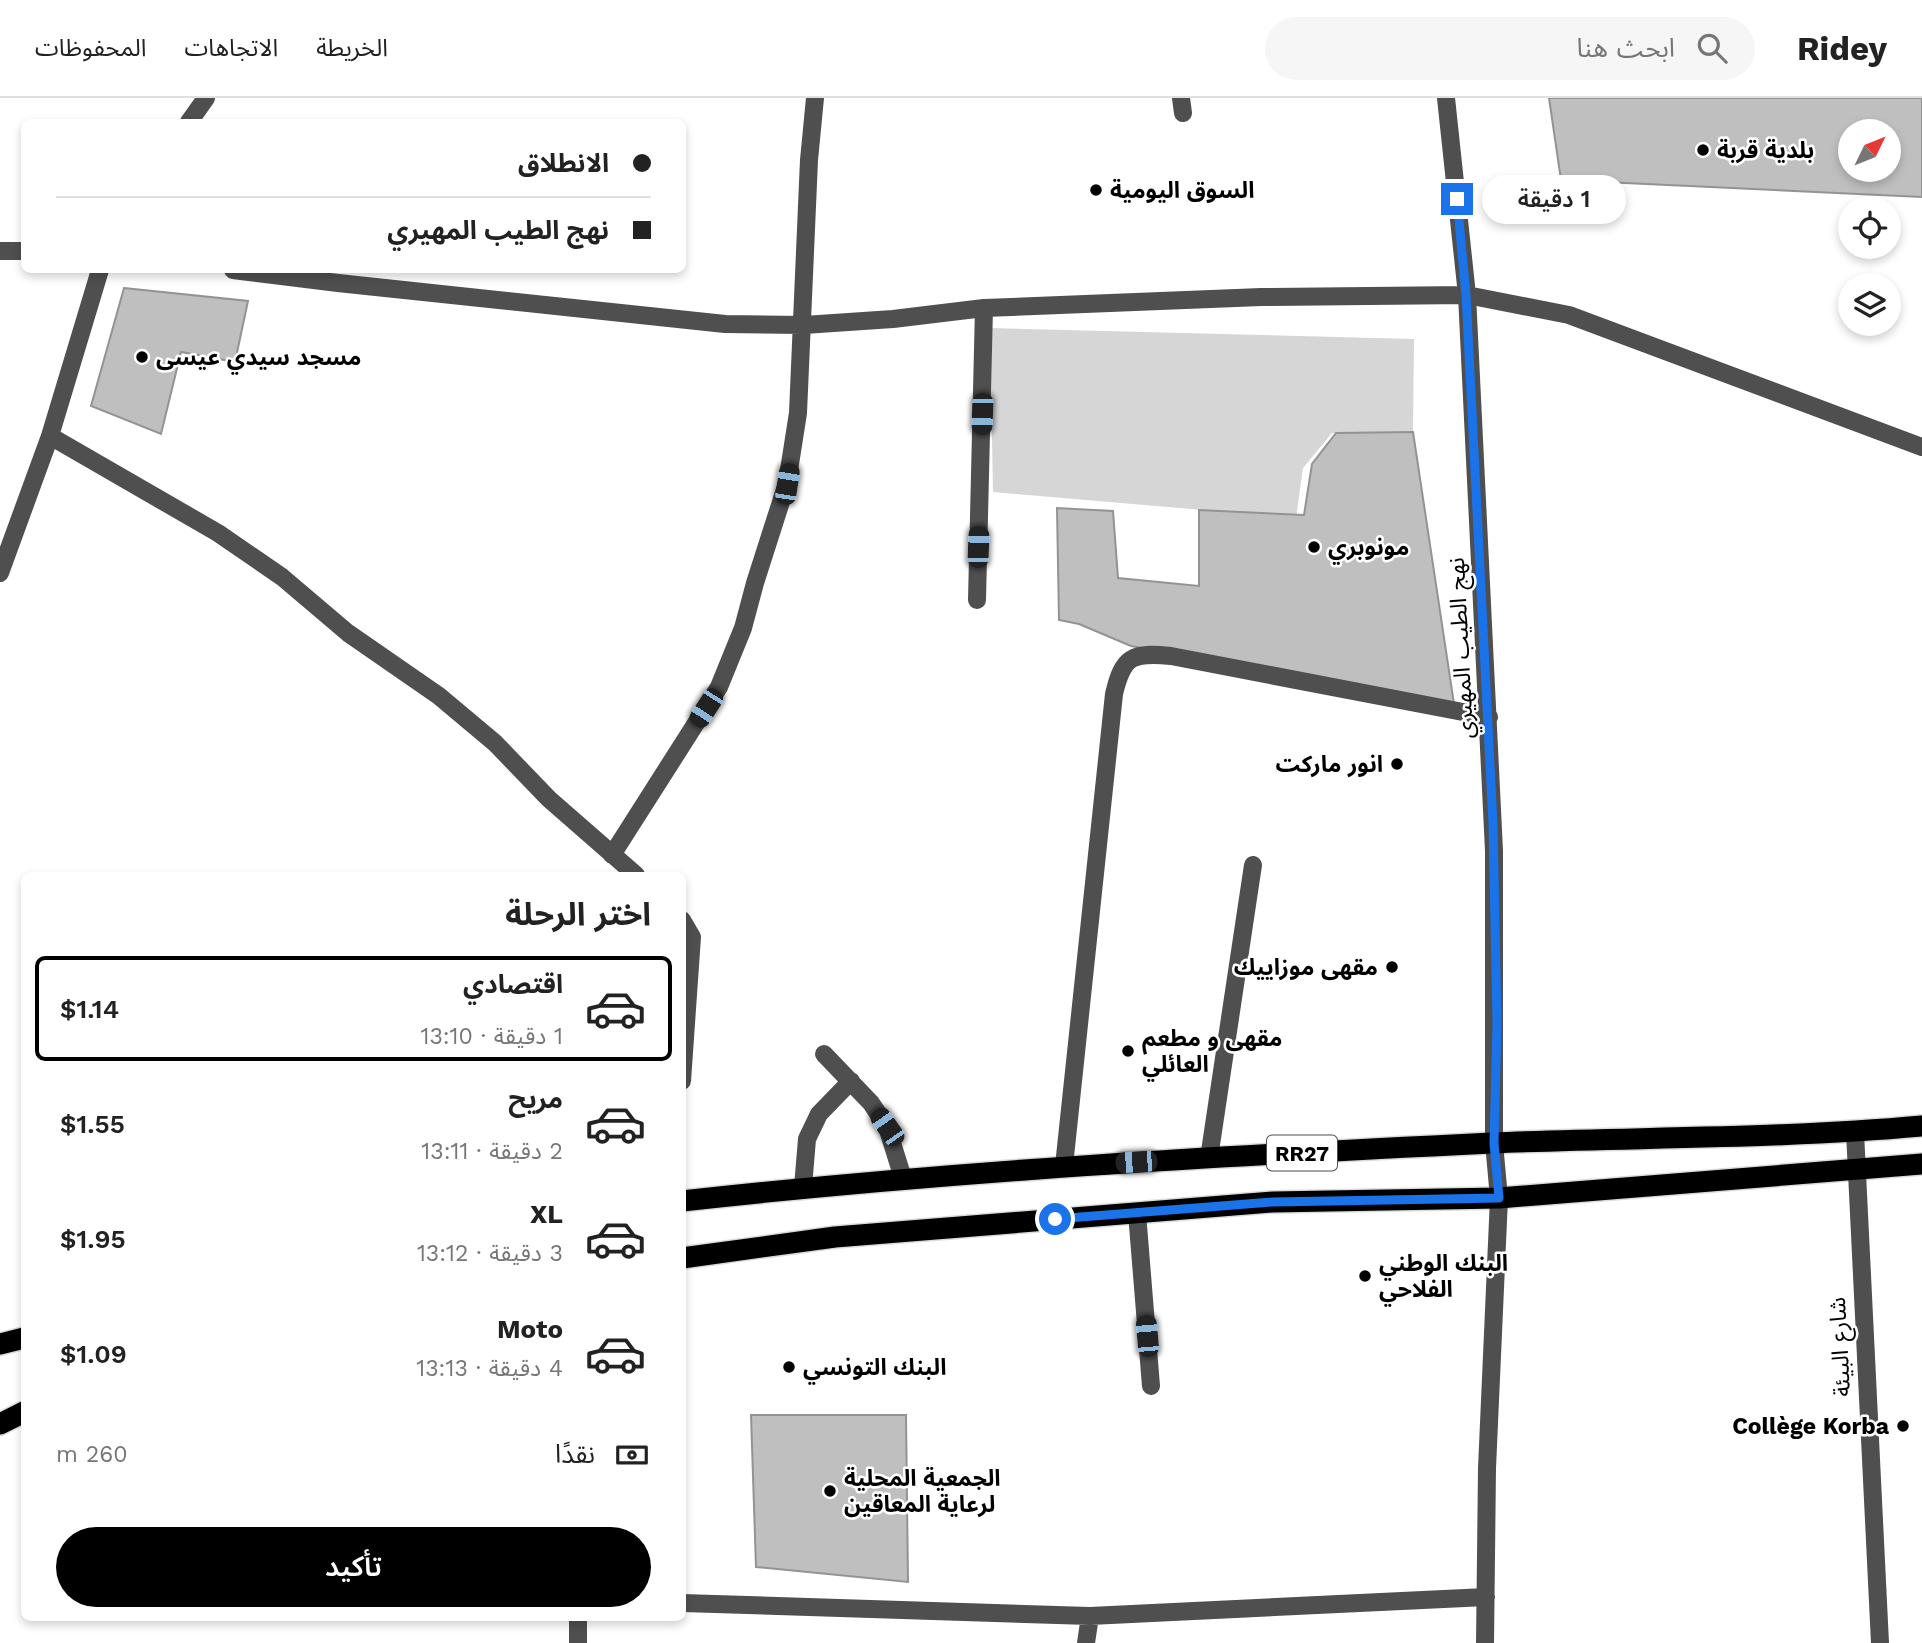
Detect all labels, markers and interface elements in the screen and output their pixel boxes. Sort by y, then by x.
search box [1265,17,1755,80]
icon: search [1693,29,1731,67]
text: Ridey [1797,29,1887,68]
text: ابحث هنا [1576,33,1675,63]
text: المحفوظات [35,34,146,62]
text: الاتجاهات [184,34,278,62]
text: الخريطة [316,34,388,62]
north arrow [1838,119,1900,182]
map controls [1838,119,1901,336]
place label: بلدية قربة [1717,137,1814,164]
marker: بلدية قربة [1695,142,1711,158]
text: الانطلاق [518,148,609,178]
callout: 1 دقيقة [1482,174,1625,224]
place label: السوق اليومية [1110,177,1254,204]
marker: السوق اليومية [1088,182,1104,198]
route end [1441,183,1473,215]
text: 1 دقيقة [1518,186,1590,213]
button: locate [1838,196,1901,259]
text: نهج الطيب المهيري [387,215,609,245]
button: layers [1838,273,1901,336]
place label: مسجد سيدي عيسى [156,344,361,375]
marker: مسجد سيدي عيسى [134,349,150,365]
car [971,393,994,435]
car [774,462,801,506]
car [967,526,990,568]
place label: مونوبري [1328,534,1409,565]
marker: مونوبري [1306,539,1322,555]
street label: نهج الطيب المهيري [1443,556,1483,739]
car [686,685,727,731]
place label: انور ماركت [1275,751,1383,778]
marker: انور ماركت [1389,756,1405,772]
text: اختر الرحلة [505,895,651,933]
place label: مقهى موزاييك [1234,954,1378,981]
marker: مقهى موزاييك [1384,959,1400,975]
text: اقتصادي [463,969,563,999]
icon: car [584,977,647,1040]
text: $1.14 [60,994,119,1024]
text: 1 دقيقة · 13:10 [420,1023,563,1050]
place label: مقهى و مطعم العائلي [1142,1025,1283,1082]
marker: مقهى و مطعم العائلي [1120,1043,1136,1059]
text: مريح [508,1084,563,1114]
icon: car [584,1092,647,1155]
car [867,1104,908,1150]
text: $1.55 [60,1109,125,1139]
road number: RR27 [1267,1136,1337,1170]
text: 2 دقيقة · 13:11 [421,1138,563,1165]
car [1115,1150,1158,1174]
text: XL [530,1199,563,1229]
route start [1039,1203,1071,1235]
icon: car [584,1207,647,1270]
text: $1.95 [60,1224,126,1254]
text: 3 دقيقة · 13:12 [417,1240,563,1267]
place label: البنك الوطني الفلاحي [1379,1250,1508,1307]
marker: البنك الوطني الفلاحي [1357,1268,1373,1284]
street label: شارع البيئة [1824,1296,1859,1397]
text: Moto [497,1314,563,1344]
car [1135,1314,1160,1358]
icon: car [584,1322,647,1385]
text: $1.09 [60,1339,127,1369]
place label: البنك التونسي [803,1354,946,1385]
text: 4 دقيقة · 13:13 [416,1355,563,1382]
marker: البنك التونسي [781,1359,797,1375]
place label: Collège Korba [1732,1413,1890,1440]
marker: Collège Korba [1895,1418,1911,1434]
icon: cash [613,1436,651,1474]
text: نقدًا [555,1439,595,1469]
text: 260 m [56,1441,127,1468]
place label: الجمعية المحلية لرعاية المعاقين [844,1465,1001,1518]
marker: الجمعية المحلية لرعاية المعاقين [822,1483,838,1499]
button: تأكيد [56,1527,651,1607]

